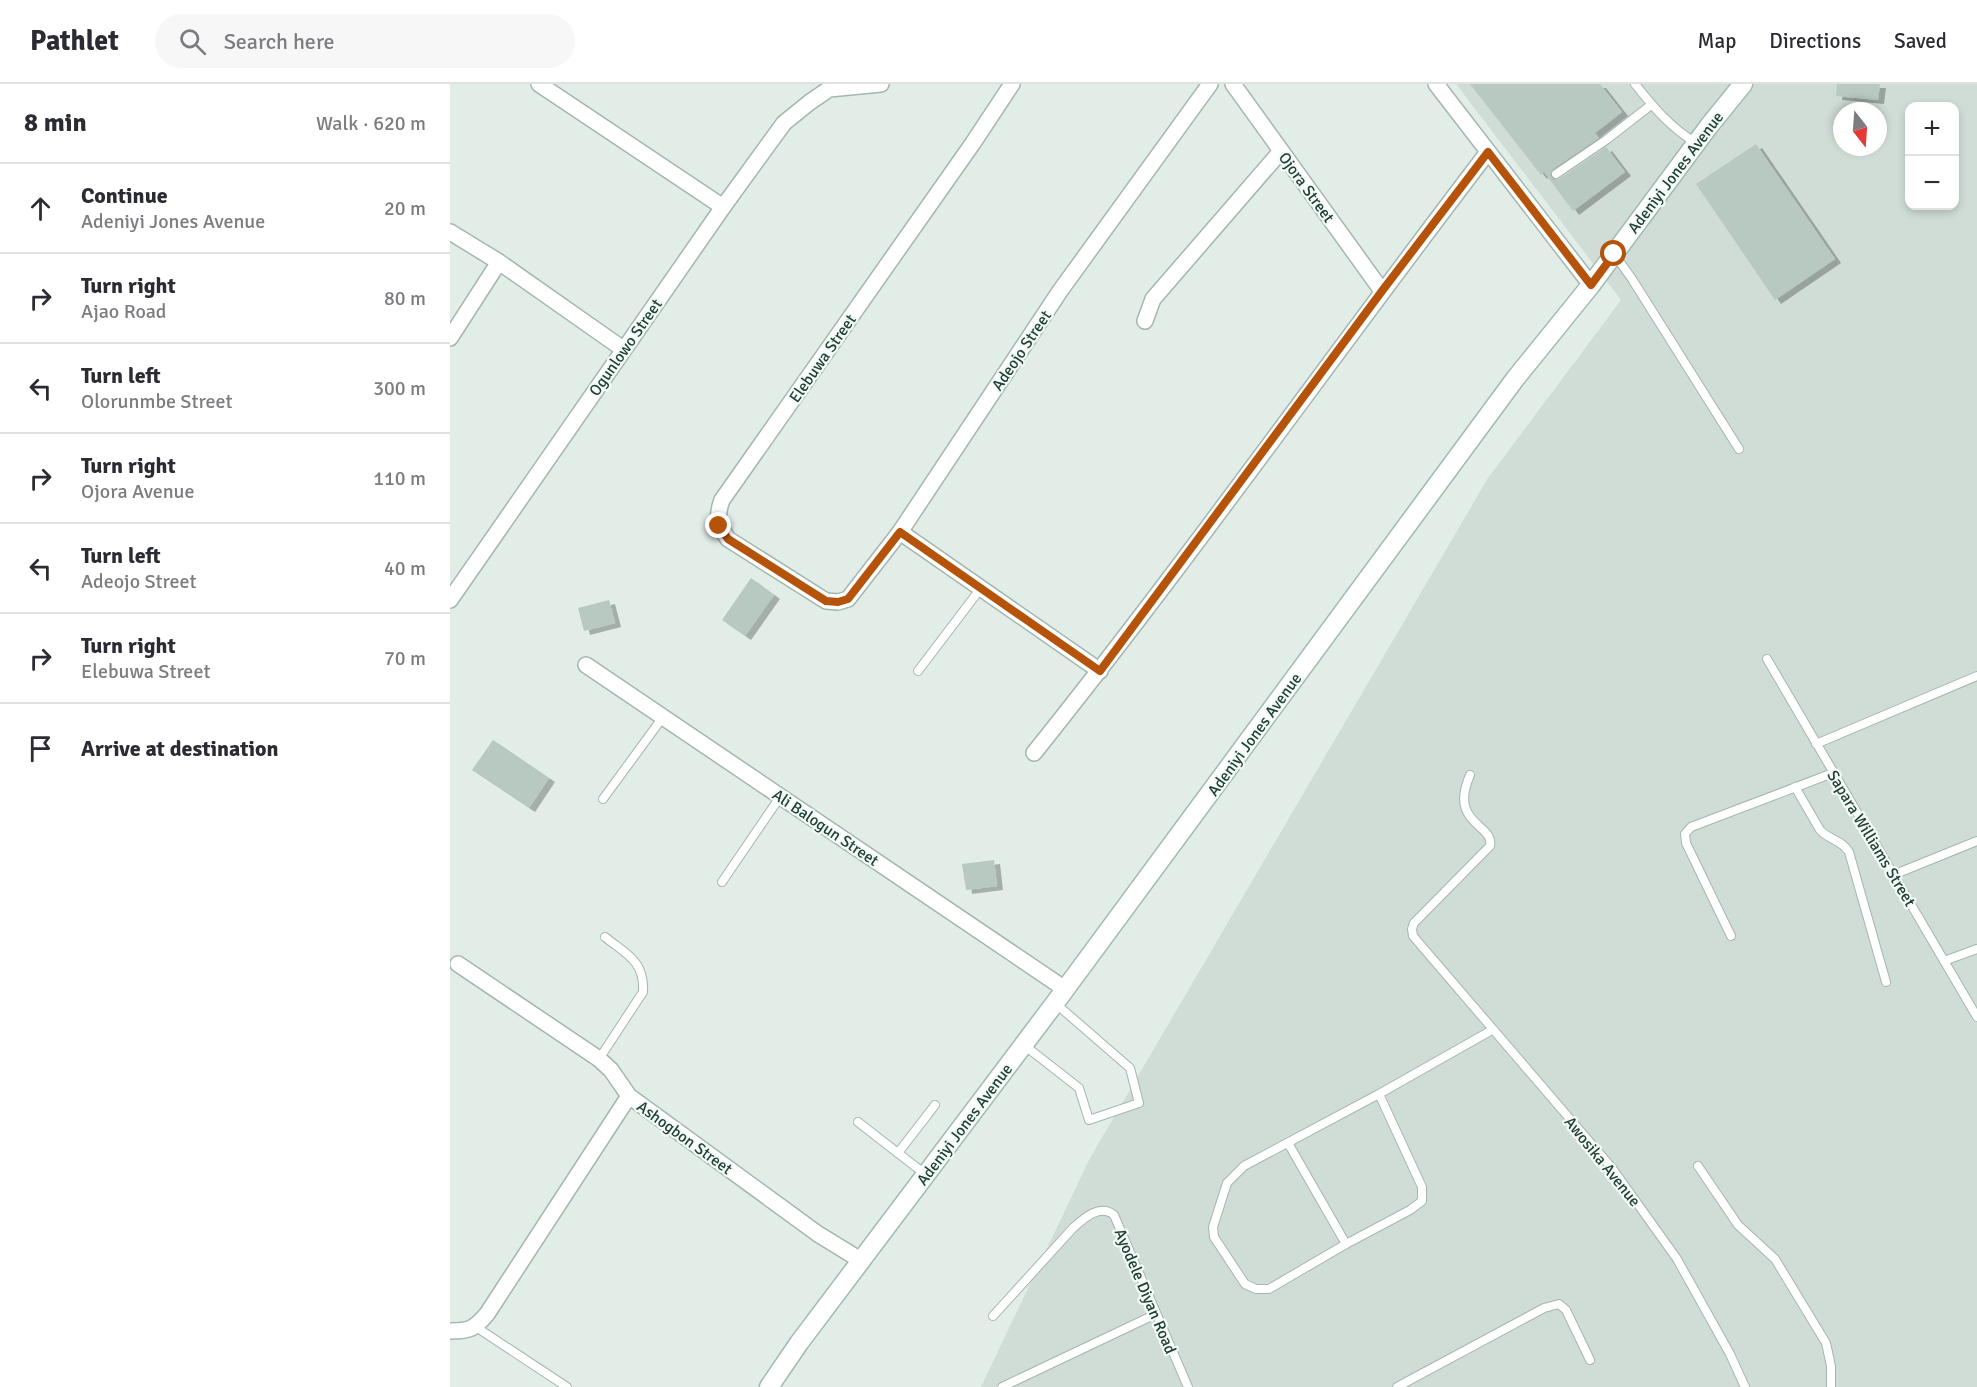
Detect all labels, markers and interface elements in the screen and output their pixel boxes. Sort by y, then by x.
search box [155,14,575,68]
text: Pathlet [30,24,119,58]
icon: search [176,25,209,58]
text: Search here [224,28,335,55]
text: Map [1698,28,1736,54]
text: Directions [1769,28,1861,54]
text: Saved [1894,28,1947,54]
north arrow [1833,102,1887,156]
map controls [1905,102,1959,210]
button: + [1905,102,1959,156]
text: 8 min [24,107,87,139]
street label: Adeniyi Jones Avenue [1623,108,1728,237]
text: Walk · 620 m [316,111,426,136]
street label: Ojora Street [1274,148,1339,227]
button: − [1905,156,1959,210]
text: Continue [81,182,168,209]
icon: ahead [24,192,57,225]
text: 20 m [384,196,426,221]
text: Adeniyi Jones Avenue [81,209,265,234]
route start [1600,240,1626,266]
text: Turn right [81,272,176,299]
icon: right [24,282,57,315]
text: 80 m [384,286,426,311]
street label: Ogunlowo Street [585,295,667,400]
text: Ajao Road [81,299,166,324]
street label: Adeojo Street [988,306,1056,394]
street label: Elebuwa Street [785,310,861,407]
text: Turn left [81,362,161,389]
icon: left [24,372,57,405]
text: 300 m [373,376,426,401]
text: Olorunmbe Street [81,389,232,414]
text: Turn right [81,452,176,479]
icon: right [24,462,57,495]
text: 110 m [373,466,426,491]
text: Ojora Avenue [81,479,195,504]
route end [705,512,731,538]
text: Turn left [81,542,161,569]
icon: left [24,552,57,585]
text: 40 m [384,556,426,581]
text: Adeojo Street [81,569,197,594]
text: Turn right [81,632,176,659]
icon: right [24,642,57,675]
text: 70 m [384,646,426,671]
text: Elebuwa Street [81,659,210,684]
street label: Adeniyi Jones Avenue [1203,669,1306,800]
icon: arrive [24,732,57,765]
text: Arrive at destination [81,735,278,762]
street label: Sapara Williams Street [1823,767,1920,911]
street label: Ali Balogun Street [768,785,883,871]
street label: Adeniyi Jones Avenue [912,1060,1017,1189]
street label: Ashogbon Street [633,1097,736,1179]
street label: Awosika Avenue [1560,1112,1645,1211]
street label: Ayodele Diyan Road [1110,1226,1180,1357]

